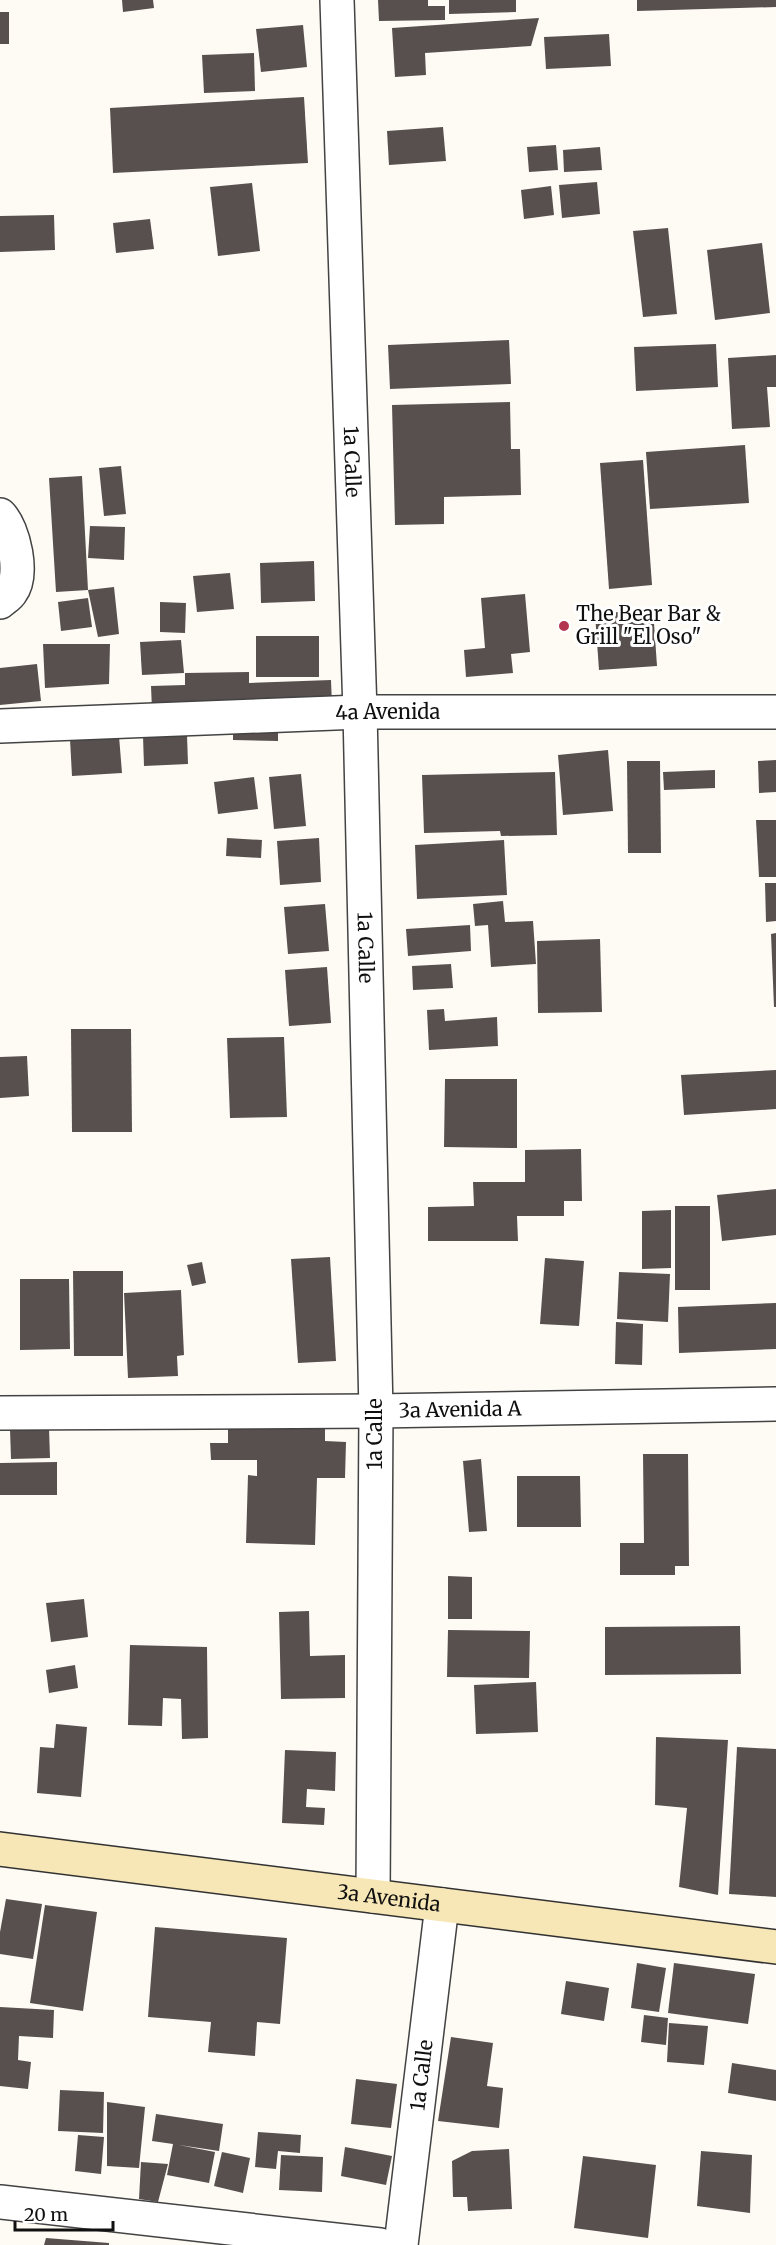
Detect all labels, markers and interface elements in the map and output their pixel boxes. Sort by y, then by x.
street label: 1a Calle [339,426,366,498]
place label: The Bear Bar & Grill "El Oso" [576,601,721,649]
marker: The Bear Bar & Grill "El Oso" [557,619,571,633]
street label: 4a Avenida [335,699,441,725]
street label: 1a Calle [353,912,379,984]
street label: 3a Avenida A [398,1395,523,1423]
street label: 1a Calle [362,1398,387,1470]
street label: 3a Avenida [336,1879,442,1917]
street label: 1a Calle [404,2038,438,2112]
scale bar [15,2194,112,2232]
text: 20 m [24,2203,68,2226]

